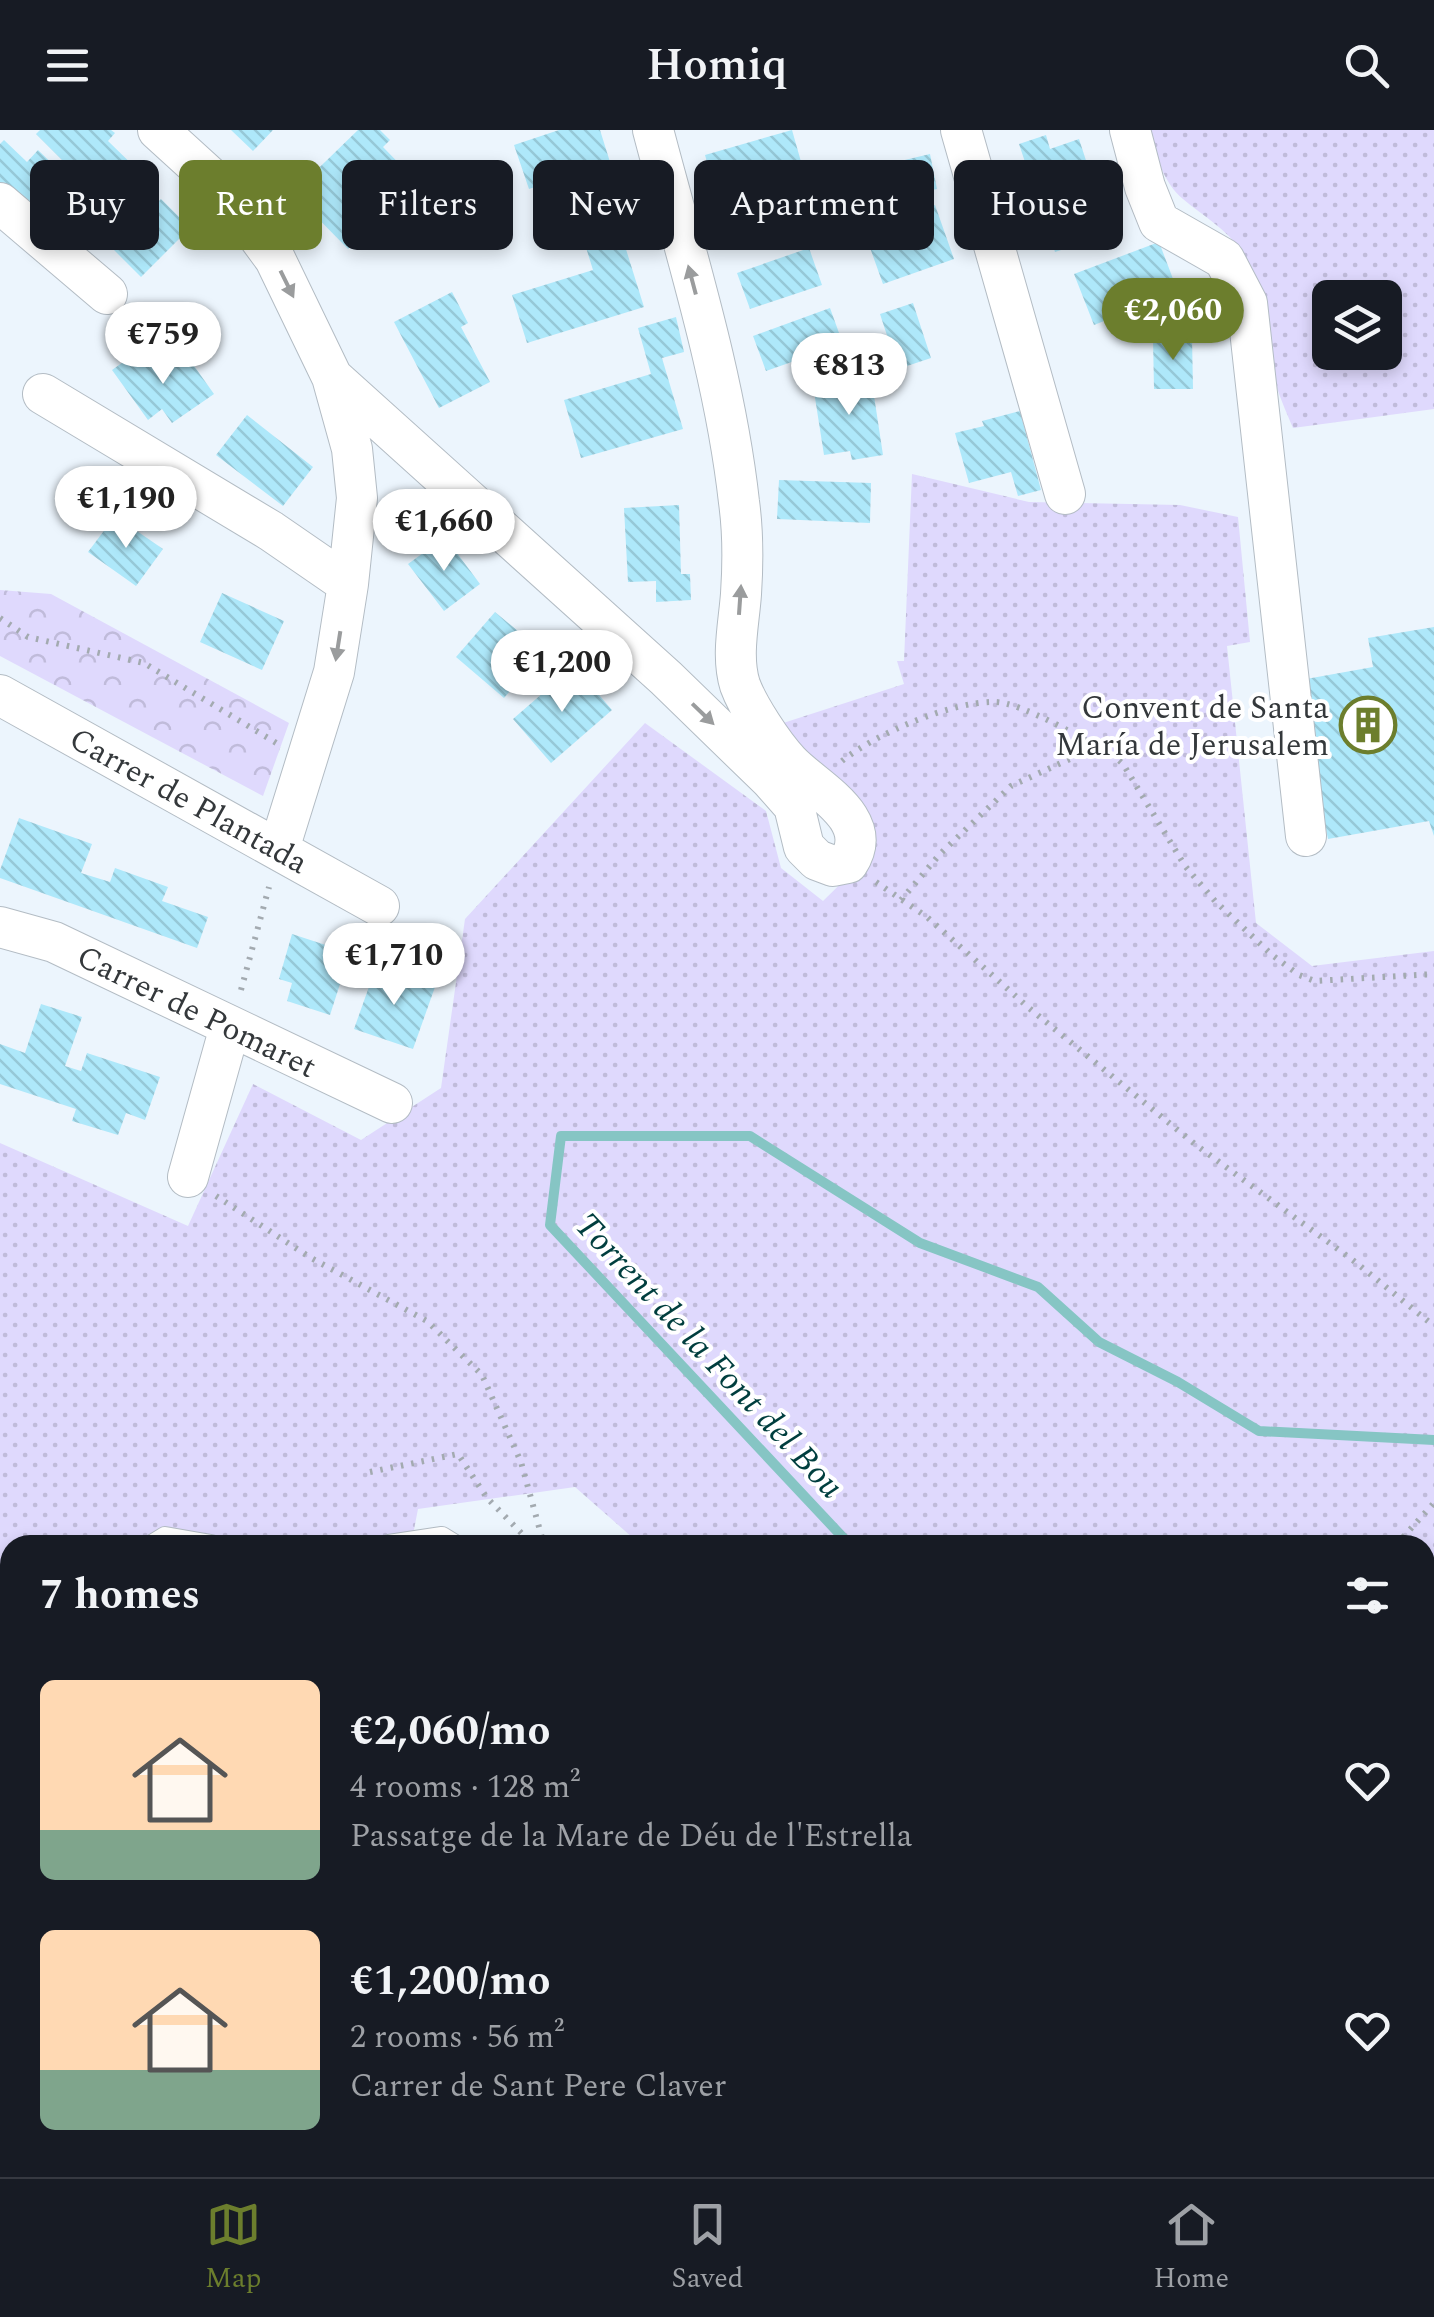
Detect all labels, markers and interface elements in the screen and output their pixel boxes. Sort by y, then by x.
text: Homiq [646,31,788,100]
icon: menu [40,38,95,93]
icon: search [1339,38,1394,93]
chip: Buy [30,160,159,250]
chip: Rent [179,160,322,250]
chip: Filters [342,160,513,250]
chip: New [533,160,674,250]
chip: Apartment [694,160,934,250]
chip: House [954,160,1123,250]
one-way arrow [684,264,699,295]
one-way arrow [278,270,295,299]
pin: €2,060 [1092,278,1254,363]
map controls [1312,280,1402,370]
button: layers [1312,280,1402,370]
text: €2,060 [1124,286,1222,335]
pin: €759 [104,302,222,387]
text: €759 [127,310,199,359]
pin: €813 [790,333,908,418]
text: €813 [813,341,885,390]
pin: €1,190 [45,466,207,551]
text: €1,190 [77,474,175,523]
pin: €1,660 [363,489,525,574]
text: €1,660 [395,497,493,546]
one-way arrow [732,583,748,615]
one-way arrow [330,630,345,662]
pin: €1,200 [481,630,643,715]
text: €1,200 [513,638,611,687]
place label: Convent de Santa María de Jerusalem [1055,684,1329,770]
building icon: Convent de Santa María de Jerusalem [1338,695,1398,755]
one-way arrow [690,702,714,725]
street label: Carrer de Plantada [60,715,317,888]
pin: €1,710 [313,923,475,1008]
text: €1,710 [345,931,443,980]
street label: Carrer de Pomaret [68,933,325,1092]
water label: Torrent de la Font del Bou [562,1201,856,1511]
text: 7 homes [40,1564,200,1627]
icon: filters [1340,1568,1395,1623]
text: €2,060/mo [350,1700,550,1763]
icon: home [120,1720,240,1840]
icon: heart [1340,1753,1395,1808]
text: 4 rooms · 128 m² [350,1763,580,1812]
text: Passatge de la Mare de Déu de l'Estrella [350,1812,912,1861]
text: €1,200/mo [350,1950,550,2013]
icon: home [120,1970,240,2090]
icon: heart [1340,2003,1395,2058]
text: 2 rooms · 56 m² [350,2013,564,2062]
text: Carrer de Sant Pere Claver [350,2062,726,2111]
tab: Map [205,2197,261,2300]
tab: Saved [672,2197,743,2300]
tab: Home [1154,2197,1229,2300]

